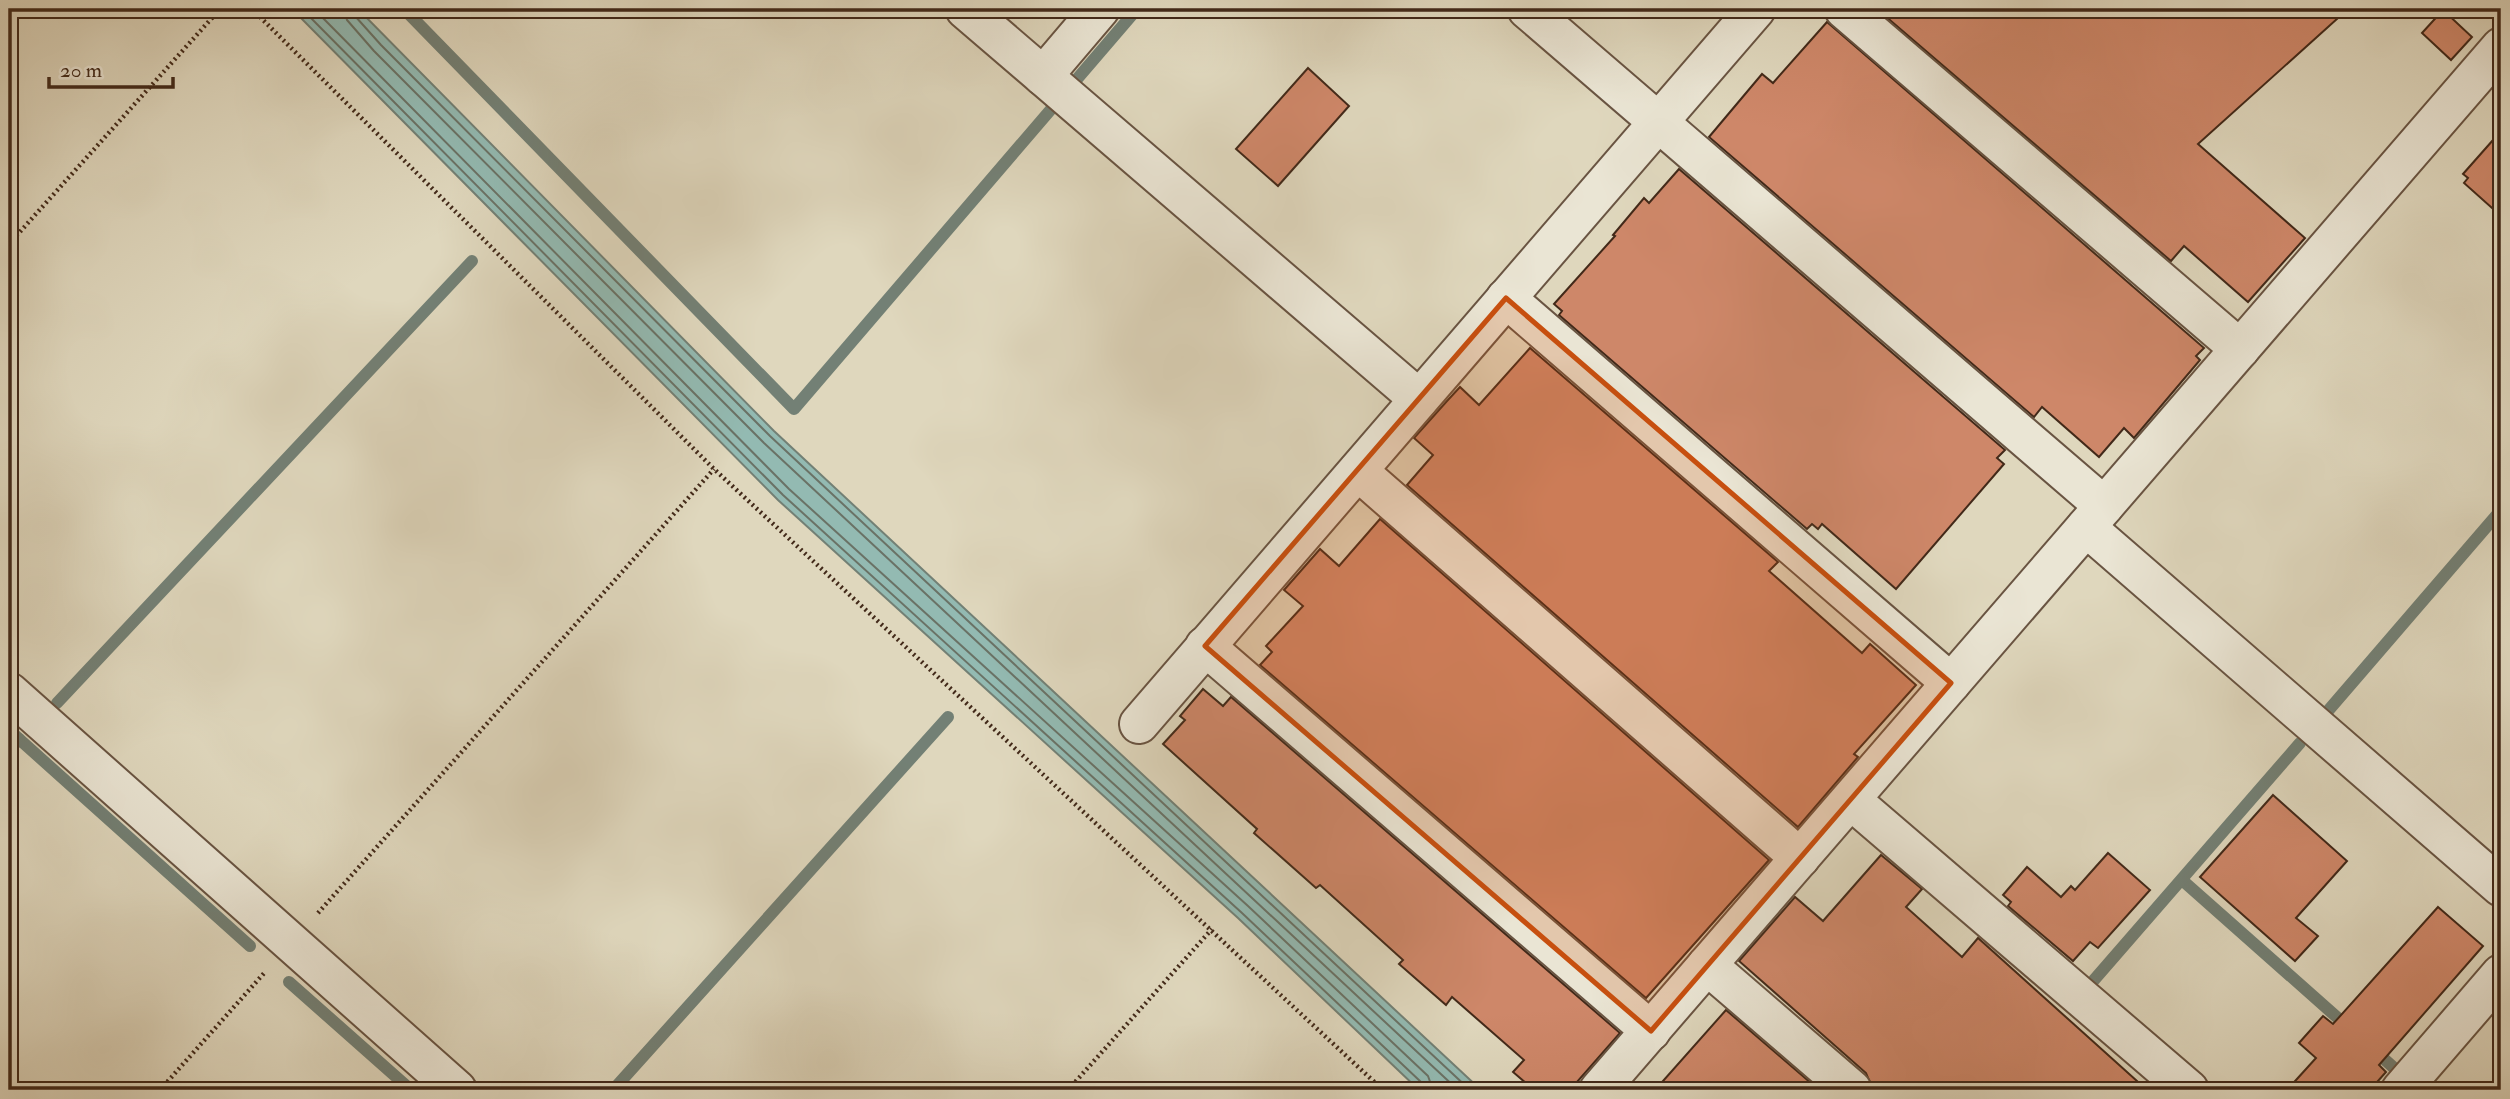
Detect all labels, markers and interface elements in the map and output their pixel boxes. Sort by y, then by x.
scale bar [49,46,173,90]
text: 20 m [60,57,102,84]

